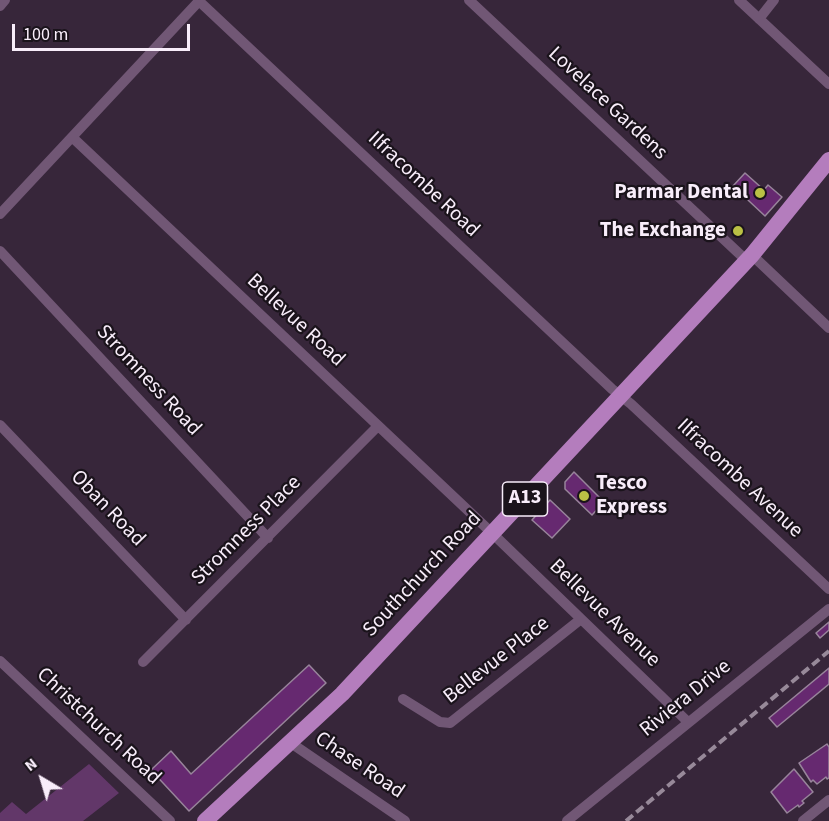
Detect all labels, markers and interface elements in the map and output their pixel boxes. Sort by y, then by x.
scale bar [15,12,194,50]
text: 100 m [23,22,68,47]
street label: Lovelace Gardens [542,42,672,166]
street label: Ilfracombe Road [362,127,484,243]
place label: Parmar Dental [614,180,748,206]
marker: Parmar Dental [753,186,767,200]
place label: The Exchange [600,218,726,244]
marker: The Exchange [731,224,745,238]
street label: Bellevue Road [241,269,349,373]
street label: Stromness Road [90,320,206,442]
street label: Ilfracombe Avenue [671,414,807,544]
street label: Oban Road [64,466,150,552]
street label: Stromness Place [187,471,307,591]
place label: Tesco Express [596,471,667,521]
road number: A13 [502,482,548,516]
marker: Tesco Express [577,489,591,503]
street label: Southchurch Road [358,507,488,643]
street label: Bellevue Avenue [543,555,665,673]
street label: Bellevue Place [439,612,555,710]
street label: Riviera Drive [635,655,737,743]
street label: Christchurch Road [31,663,165,791]
street label: Chase Road [309,727,409,805]
north arrow [12,749,72,809]
text: N [20,753,42,777]

